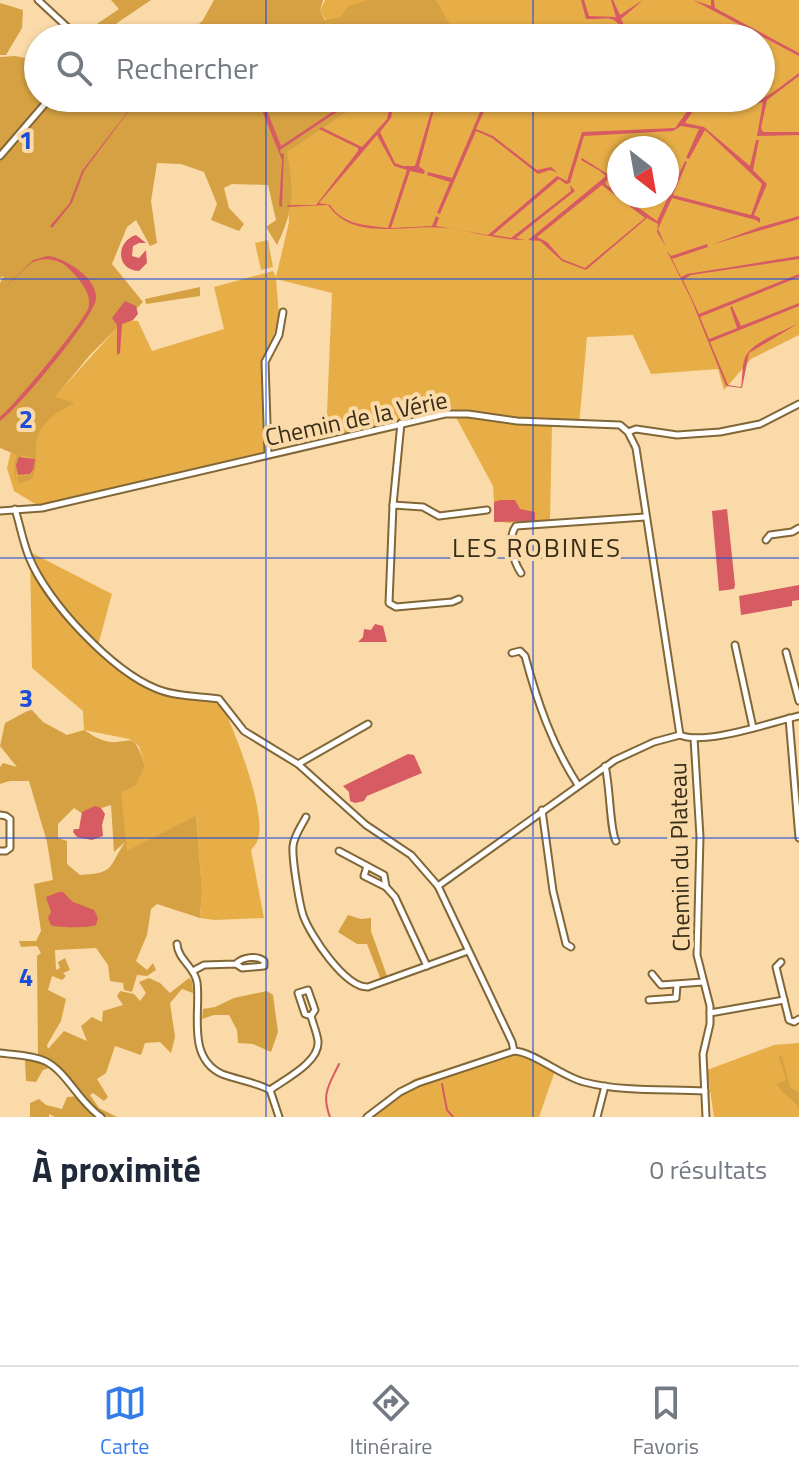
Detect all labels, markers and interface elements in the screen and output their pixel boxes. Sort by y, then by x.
search box [24,24,775,112]
text: Rechercher [116,45,259,91]
icon: search [52,46,96,90]
text: 1 [19,120,33,159]
north arrow [607,136,679,208]
street label: Chemin de la Vérie [262,381,450,455]
text: 2 [19,399,33,438]
district label: LES ROBINES [452,528,622,567]
text: 3 [19,678,33,717]
street label: Chemin du Plateau [659,762,699,952]
text: 4 [19,957,33,996]
text: À proximité [32,1143,201,1195]
text: 0 résultats [650,1150,767,1189]
tab: Carte [100,1381,149,1463]
tab: Itinéraire [350,1381,432,1463]
tab: Favoris [633,1381,699,1463]

